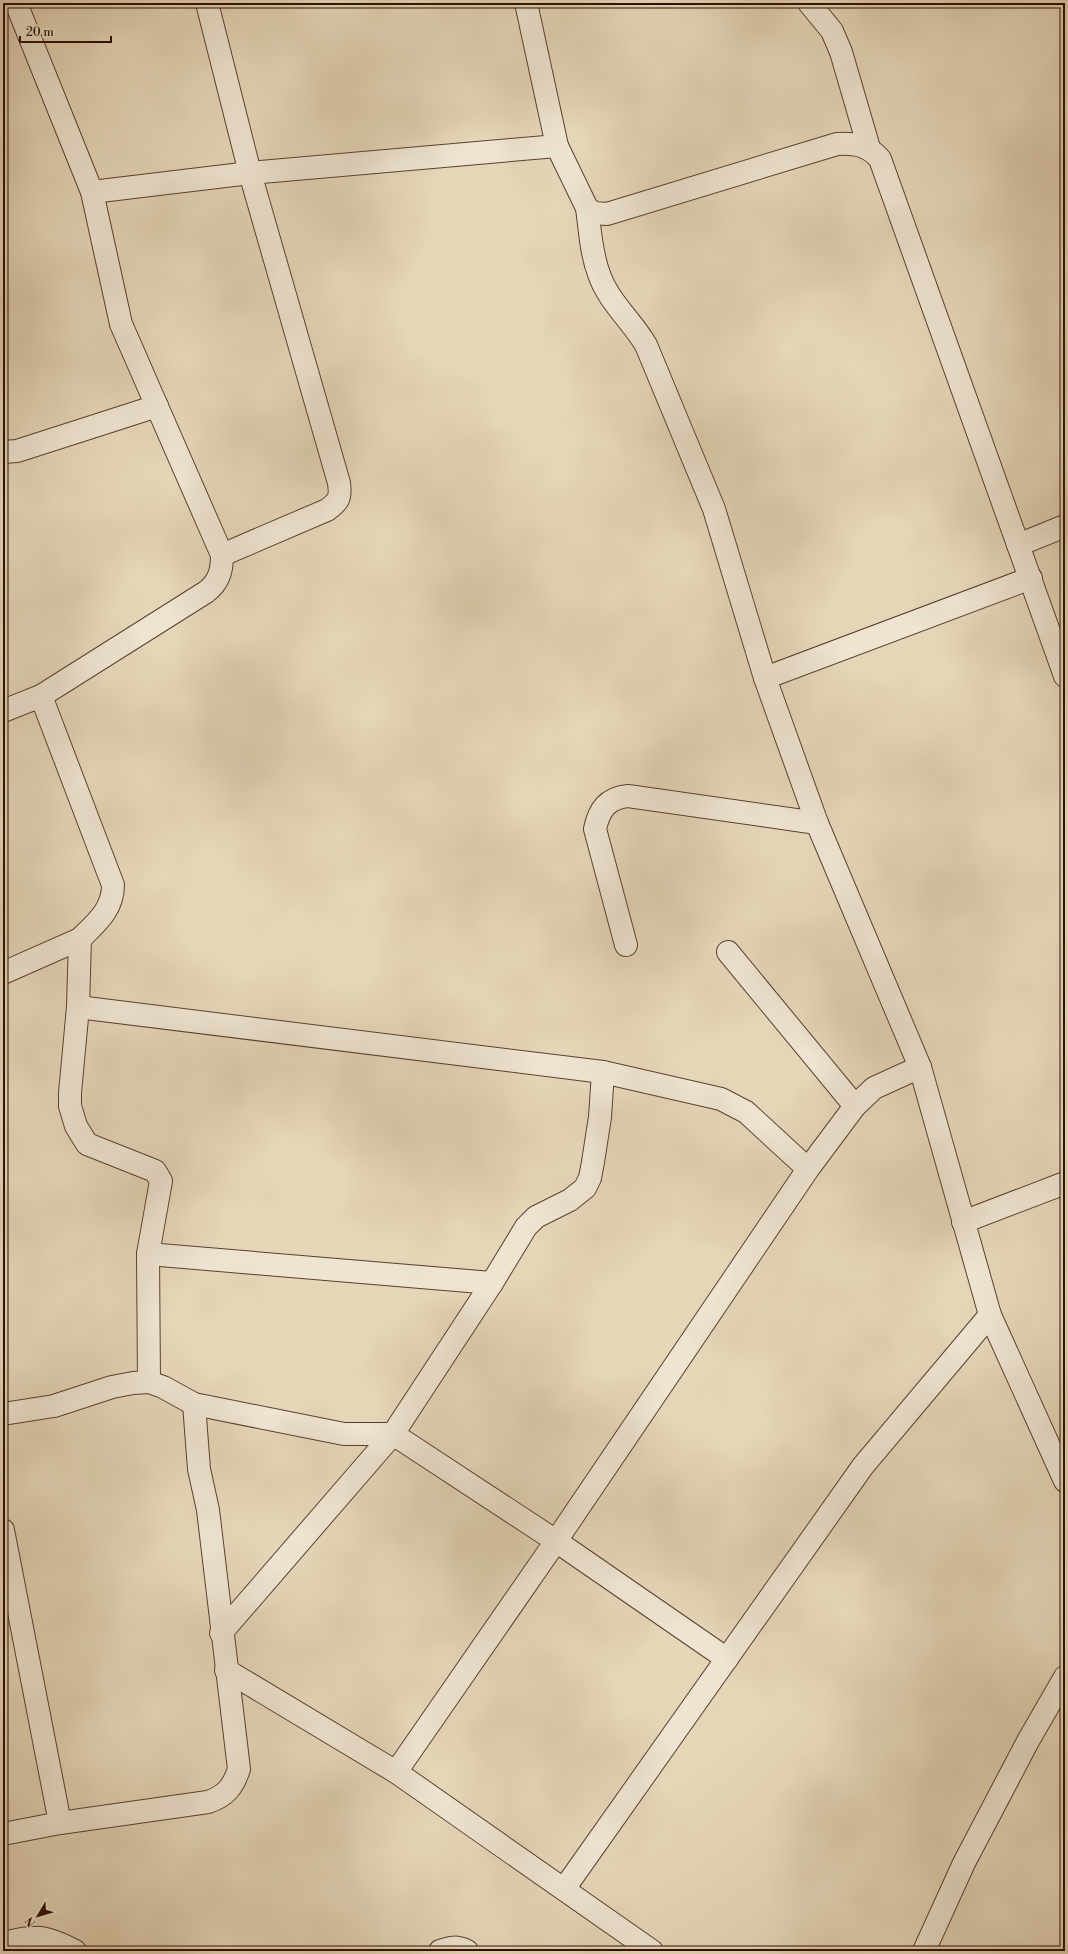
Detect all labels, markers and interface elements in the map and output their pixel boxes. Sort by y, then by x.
scale bar [20,18,111,44]
text: 20 m [26,25,54,40]
north arrow [18,1896,58,1936]
text: N [23,1914,39,1929]

